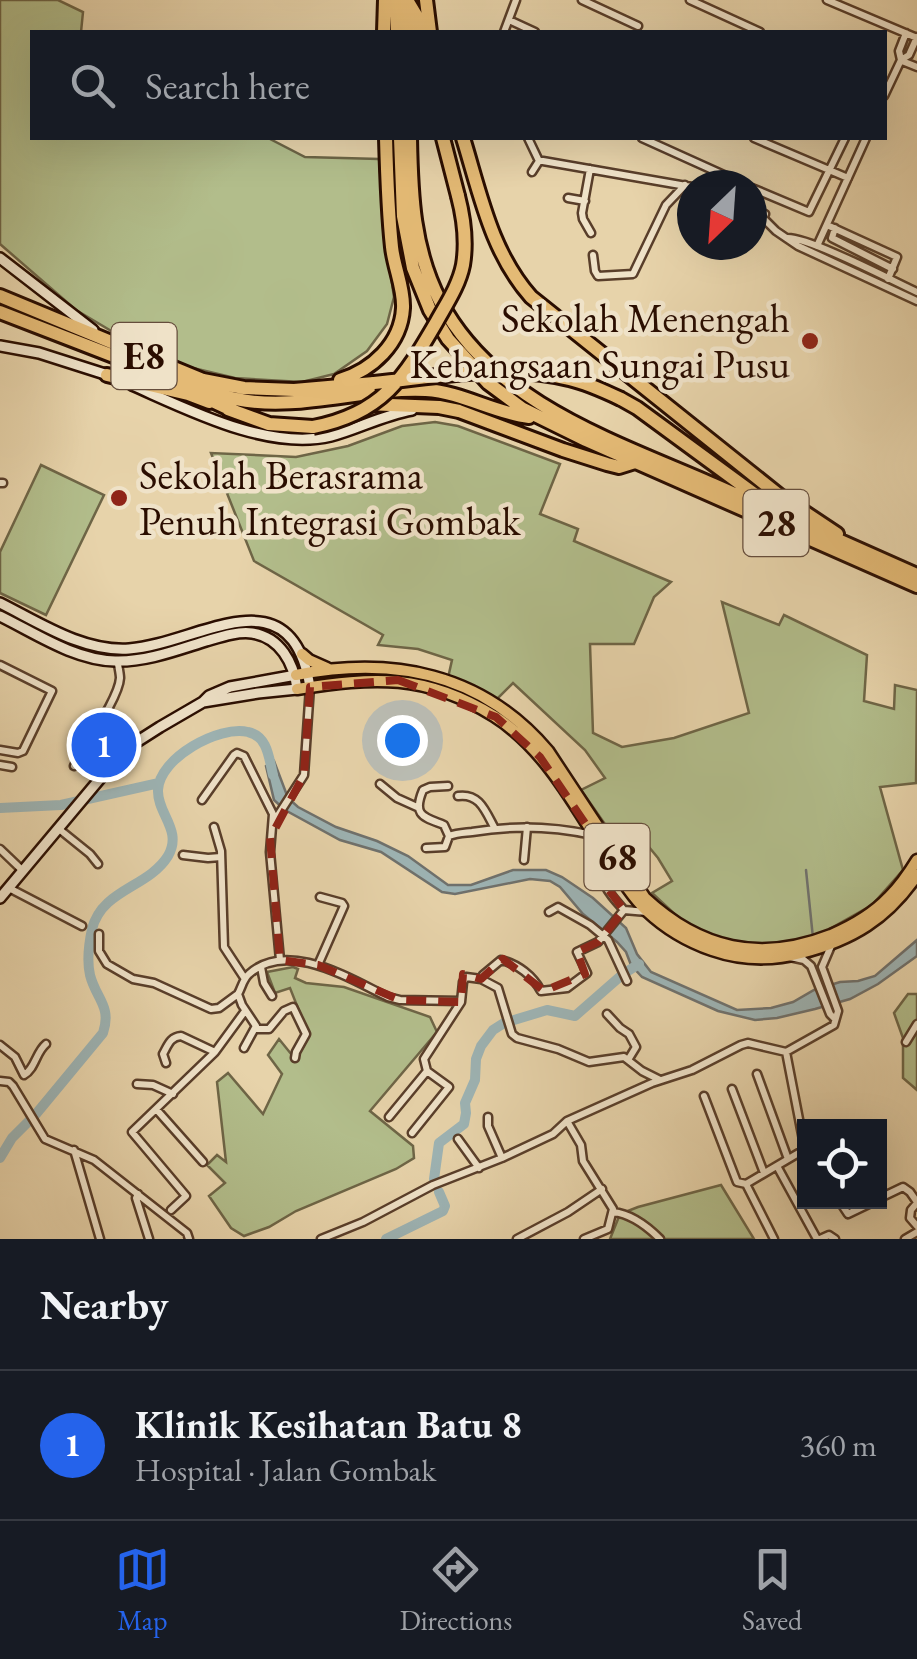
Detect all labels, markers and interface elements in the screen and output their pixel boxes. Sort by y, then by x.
search box [30,30,887,140]
icon: search [65,58,120,113]
text: Search here [145,61,310,110]
north arrow [677,170,767,260]
place label: Sekolah Menengah Kebangsaan Sungai Pusu [410,292,790,390]
road number: E8 [112,323,176,389]
marker: Sekolah Menengah Kebangsaan Sungai Pusu [799,330,821,352]
place label: Sekolah Berasrama Penuh Integrasi Gombak [139,449,522,547]
marker: Sekolah Berasrama Penuh Integrasi Gombak [108,487,130,509]
road number: 28 [744,490,808,556]
pin: 1 [72,708,136,782]
your location [377,715,428,766]
road number: 68 [584,824,650,890]
map controls [797,1119,887,1209]
button: locate [797,1119,887,1209]
text: Nearby [40,1277,169,1332]
text: Klinik Kesihatan Batu 8 [135,1400,521,1449]
text: 1 [64,1424,81,1466]
text: 360 m [800,1424,877,1466]
text: Hospital · Jalan Gombak [135,1449,436,1491]
tab: Map [115,1542,170,1638]
tab: Directions [400,1542,512,1638]
tab: Saved [742,1542,802,1638]

